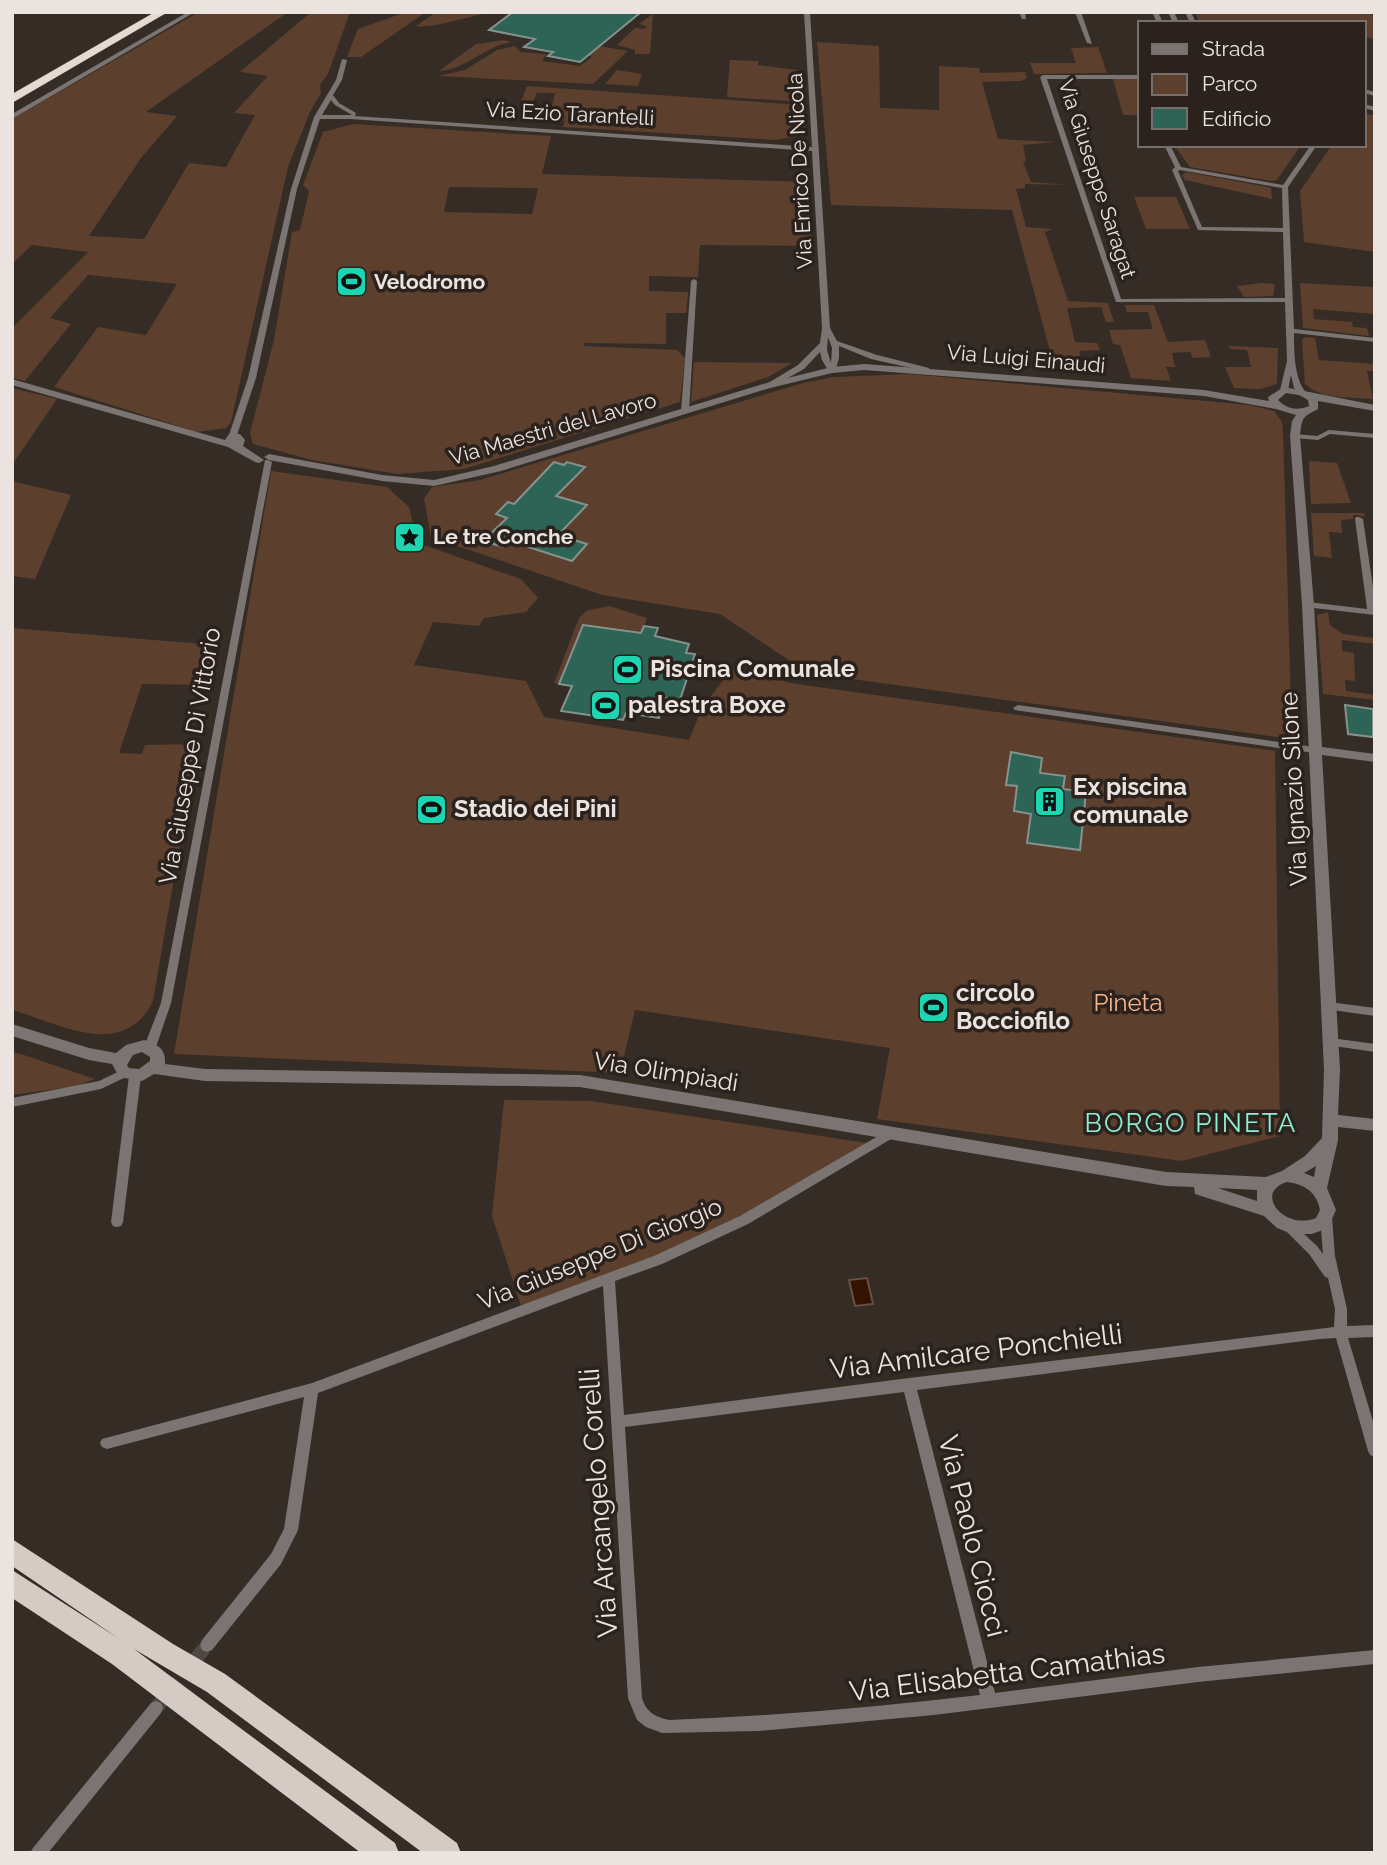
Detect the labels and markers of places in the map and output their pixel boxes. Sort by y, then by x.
sports icon: Velodromo [334,265,368,299]
place label: Velodromo [374,269,486,294]
place icon: Le tre Conche [393,520,427,554]
place label: Le tre Conche [433,524,574,549]
sports icon: Piscina Comunale [610,652,644,686]
place label: Piscina Comunale [650,654,855,683]
sports icon: palestra Boxe [588,688,622,722]
place label: palestra Boxe [628,690,786,719]
place label: Ex piscina comunale [1073,772,1188,829]
building icon: Ex piscina comunale [1033,784,1067,818]
sports icon: Stadio dei Pini [414,792,448,826]
place label: Stadio dei Pini [454,794,617,823]
place label: circolo Bocciofilo [956,978,1070,1035]
sports icon: circolo Bocciofilo [916,990,950,1024]

